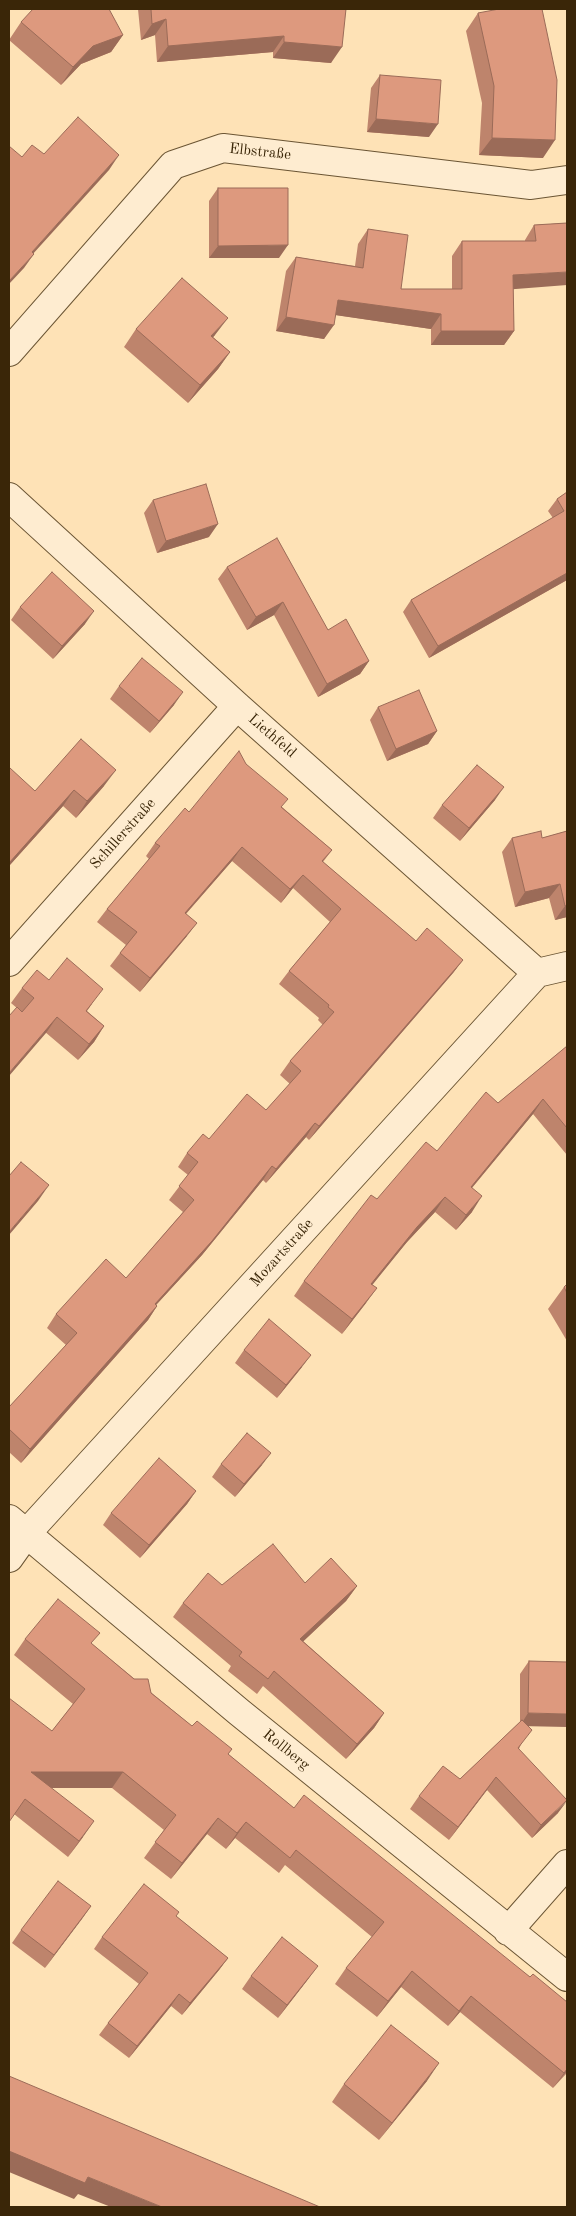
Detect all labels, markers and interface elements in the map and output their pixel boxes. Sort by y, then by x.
street label: Elbstraße [228,140,292,164]
street label: Liethfeld [244,710,300,762]
street label: Schillerstraße [86,795,160,873]
street label: Mozartstraße [247,1215,317,1291]
street label: Rollberg [259,1726,313,1774]

